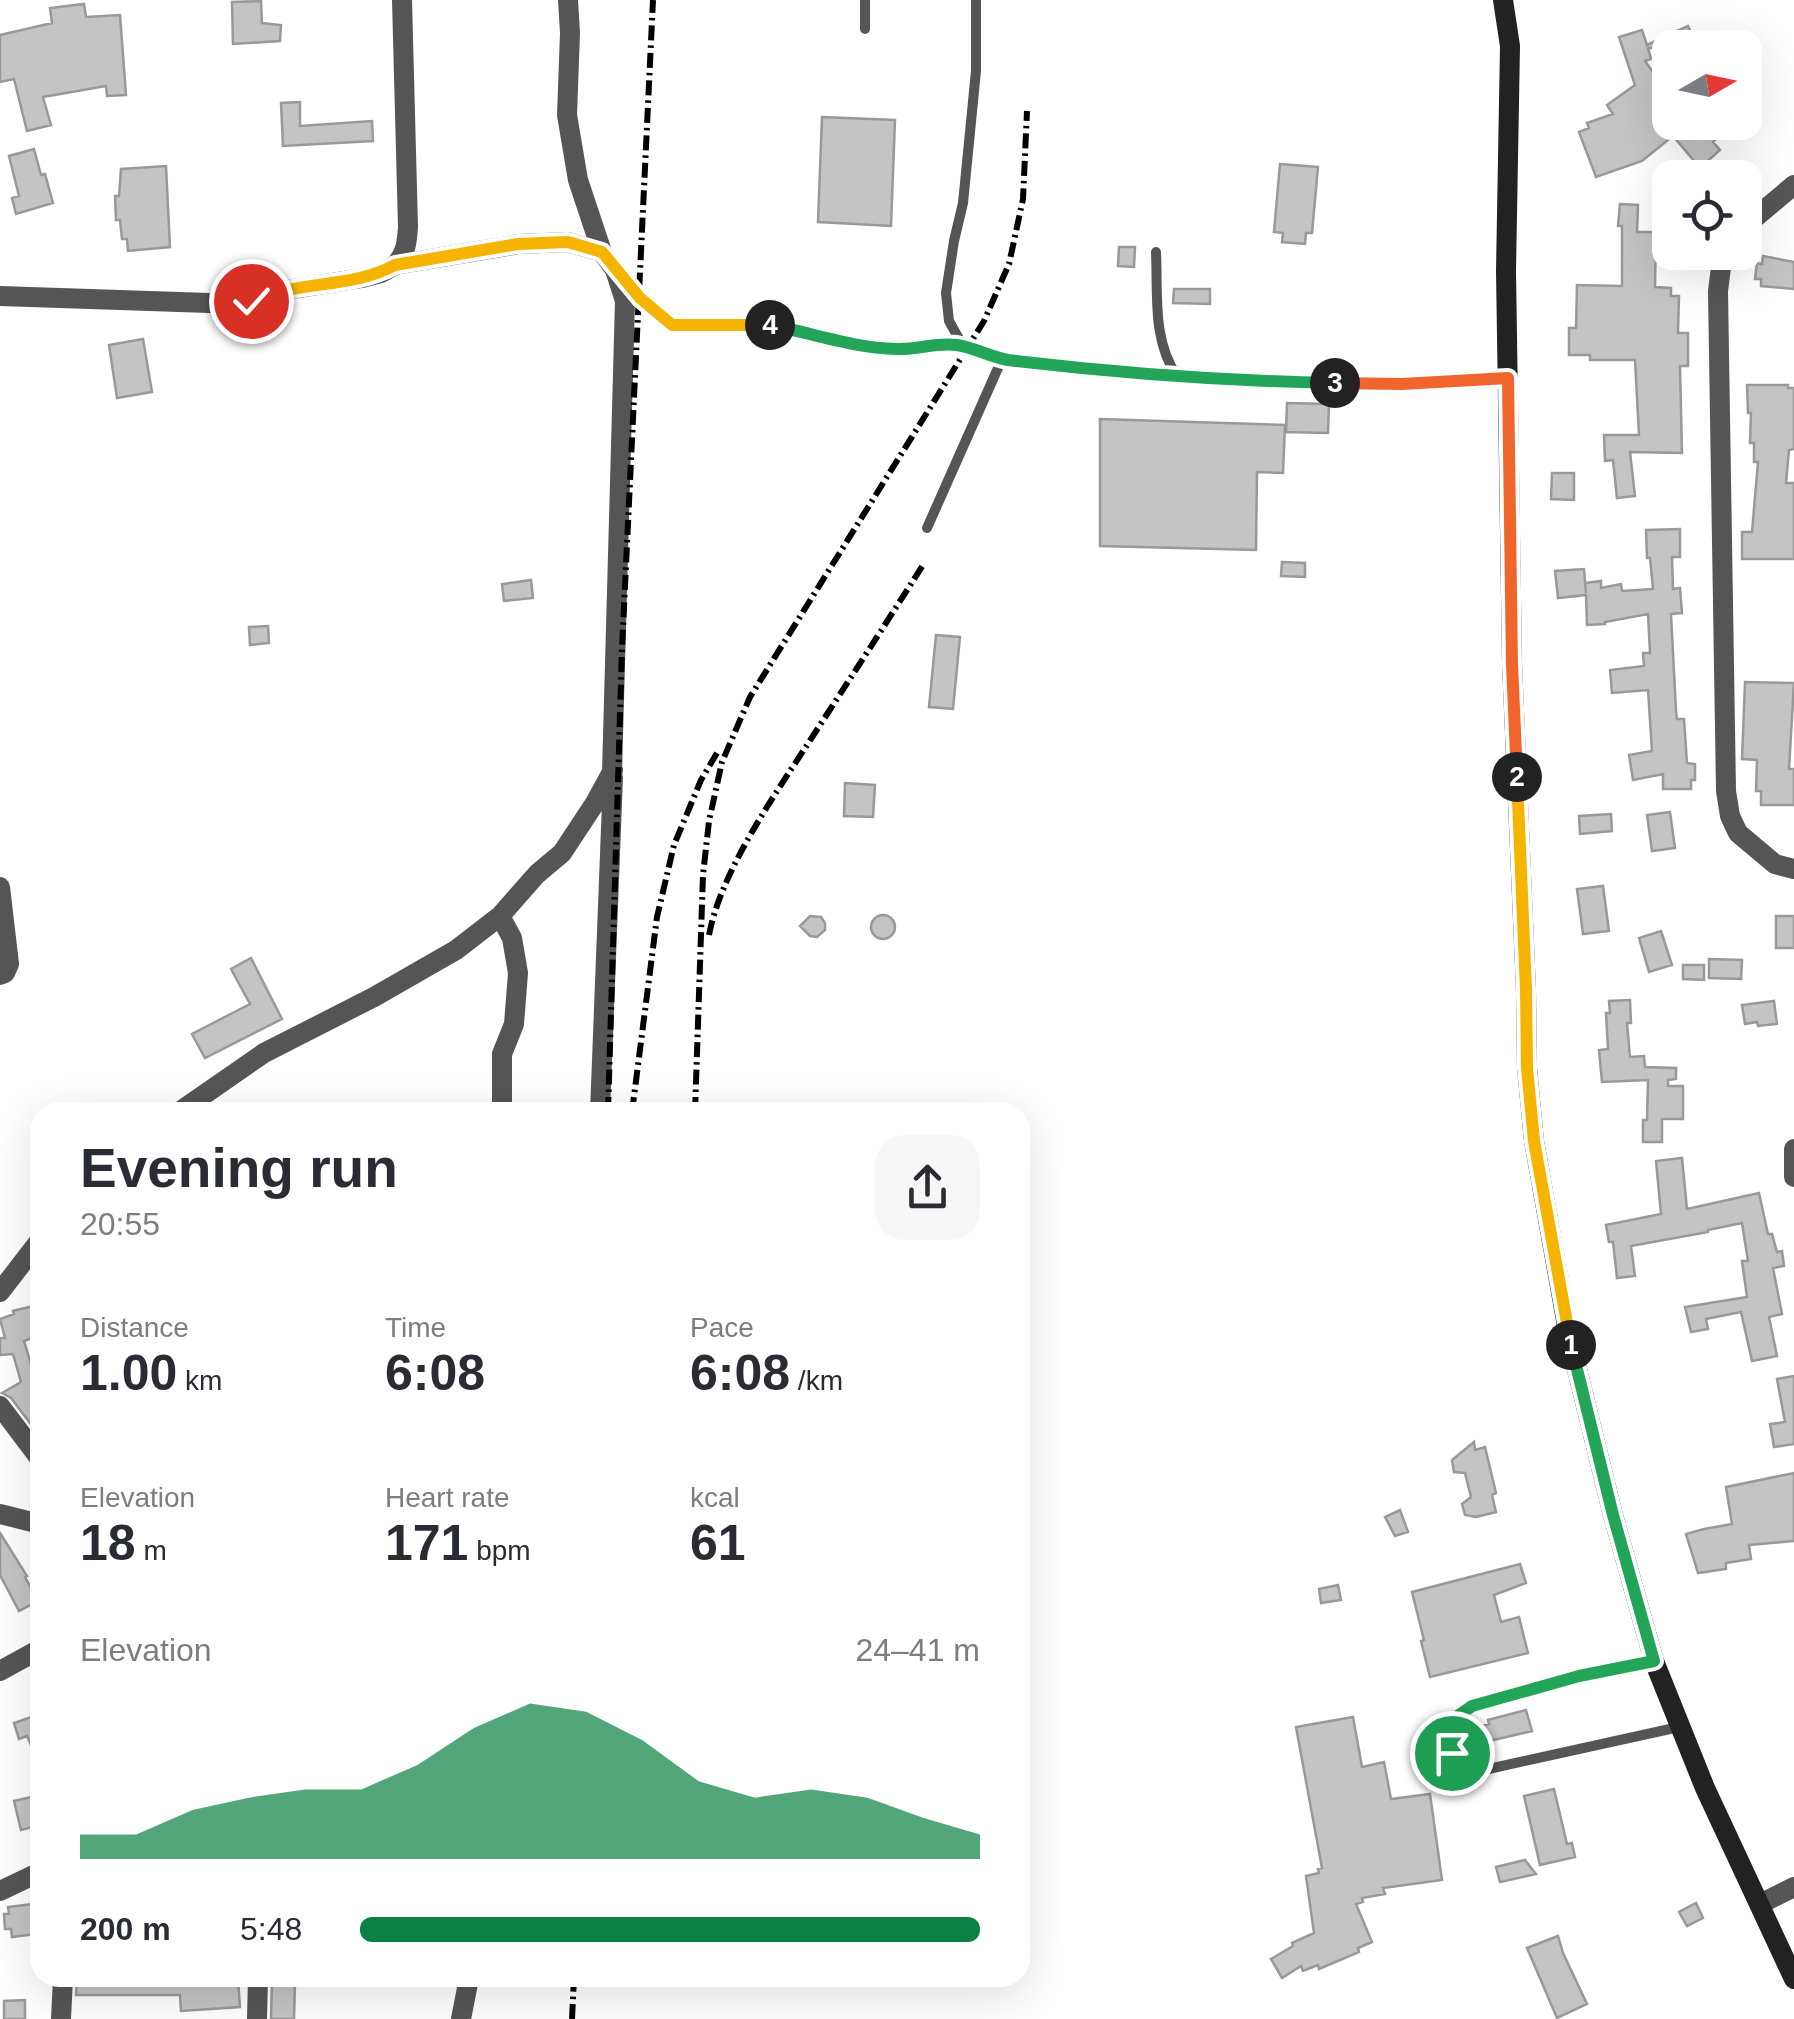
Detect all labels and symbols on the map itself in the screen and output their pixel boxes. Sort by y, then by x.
north arrow [1652,30,1762,140]
pin [209,259,294,344]
pin: 4 [745,300,795,350]
pin: 3 [1310,358,1360,408]
pin: 2 [1492,752,1542,802]
pin: 1 [1546,1320,1596,1370]
pin [1410,1711,1495,1796]

